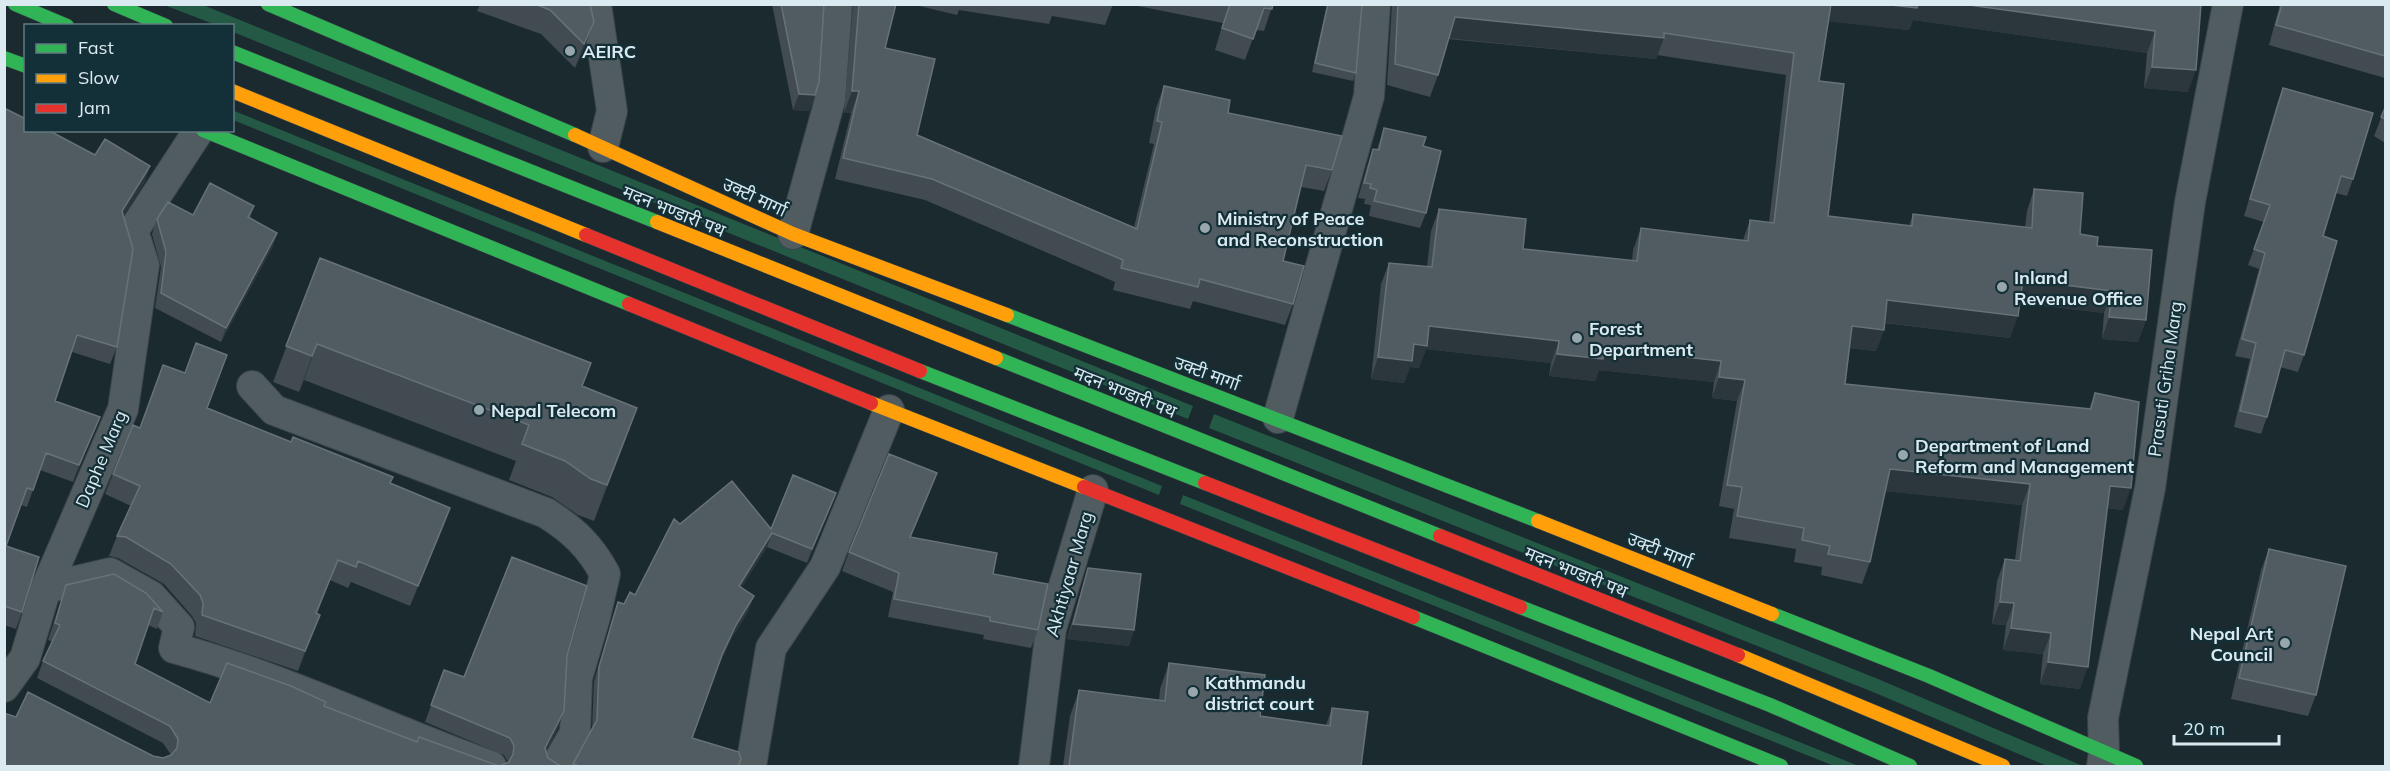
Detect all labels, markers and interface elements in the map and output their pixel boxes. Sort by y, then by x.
legend [24,24,234,132]
text: Fast [78,36,114,59]
place label: AEIRC [582,40,636,63]
marker: AEIRC [563,44,577,58]
text: Slow [78,66,120,89]
text: Jam [78,96,111,119]
street label: उक्टी मार्गा [719,172,792,222]
street label: मदन भण्डारी पथ [619,180,729,242]
place label: Ministry of Peace and Reconstruction [1217,207,1383,251]
marker: Ministry of Peace and Reconstruction [1198,221,1212,235]
place label: Inland Revenue Office [2014,266,2143,310]
marker: Inland Revenue Office [1995,280,2009,294]
street label: Prasuti Griha Marg [2143,300,2187,458]
place label: Forest Department [1589,317,1693,361]
marker: Forest Department [1570,331,1584,345]
street label: उक्टी मार्गा [1171,351,1244,396]
street label: मदन भण्डारी पथ [1070,361,1180,423]
place label: Nepal Telecom [491,399,616,422]
marker: Nepal Telecom [472,403,486,417]
street label: Daphe Marg [70,407,132,511]
place label: Department of Land Reform and Management [1915,434,2134,478]
marker: Department of Land Reform and Management [1896,448,1910,462]
street label: Akhtiyaar Marg [1040,509,1098,639]
street label: उक्टी मार्गा [1624,527,1697,574]
street label: मदन भण्डारी पथ [1521,541,1631,603]
place label: Nepal Art Council [2190,622,2273,666]
marker: Nepal Art Council [2278,636,2292,650]
place label: Kathmandu district court [1205,671,1314,715]
marker: Kathmandu district court [1186,685,1200,699]
scale bar [2174,708,2279,746]
text: 20 m [2183,717,2225,740]

